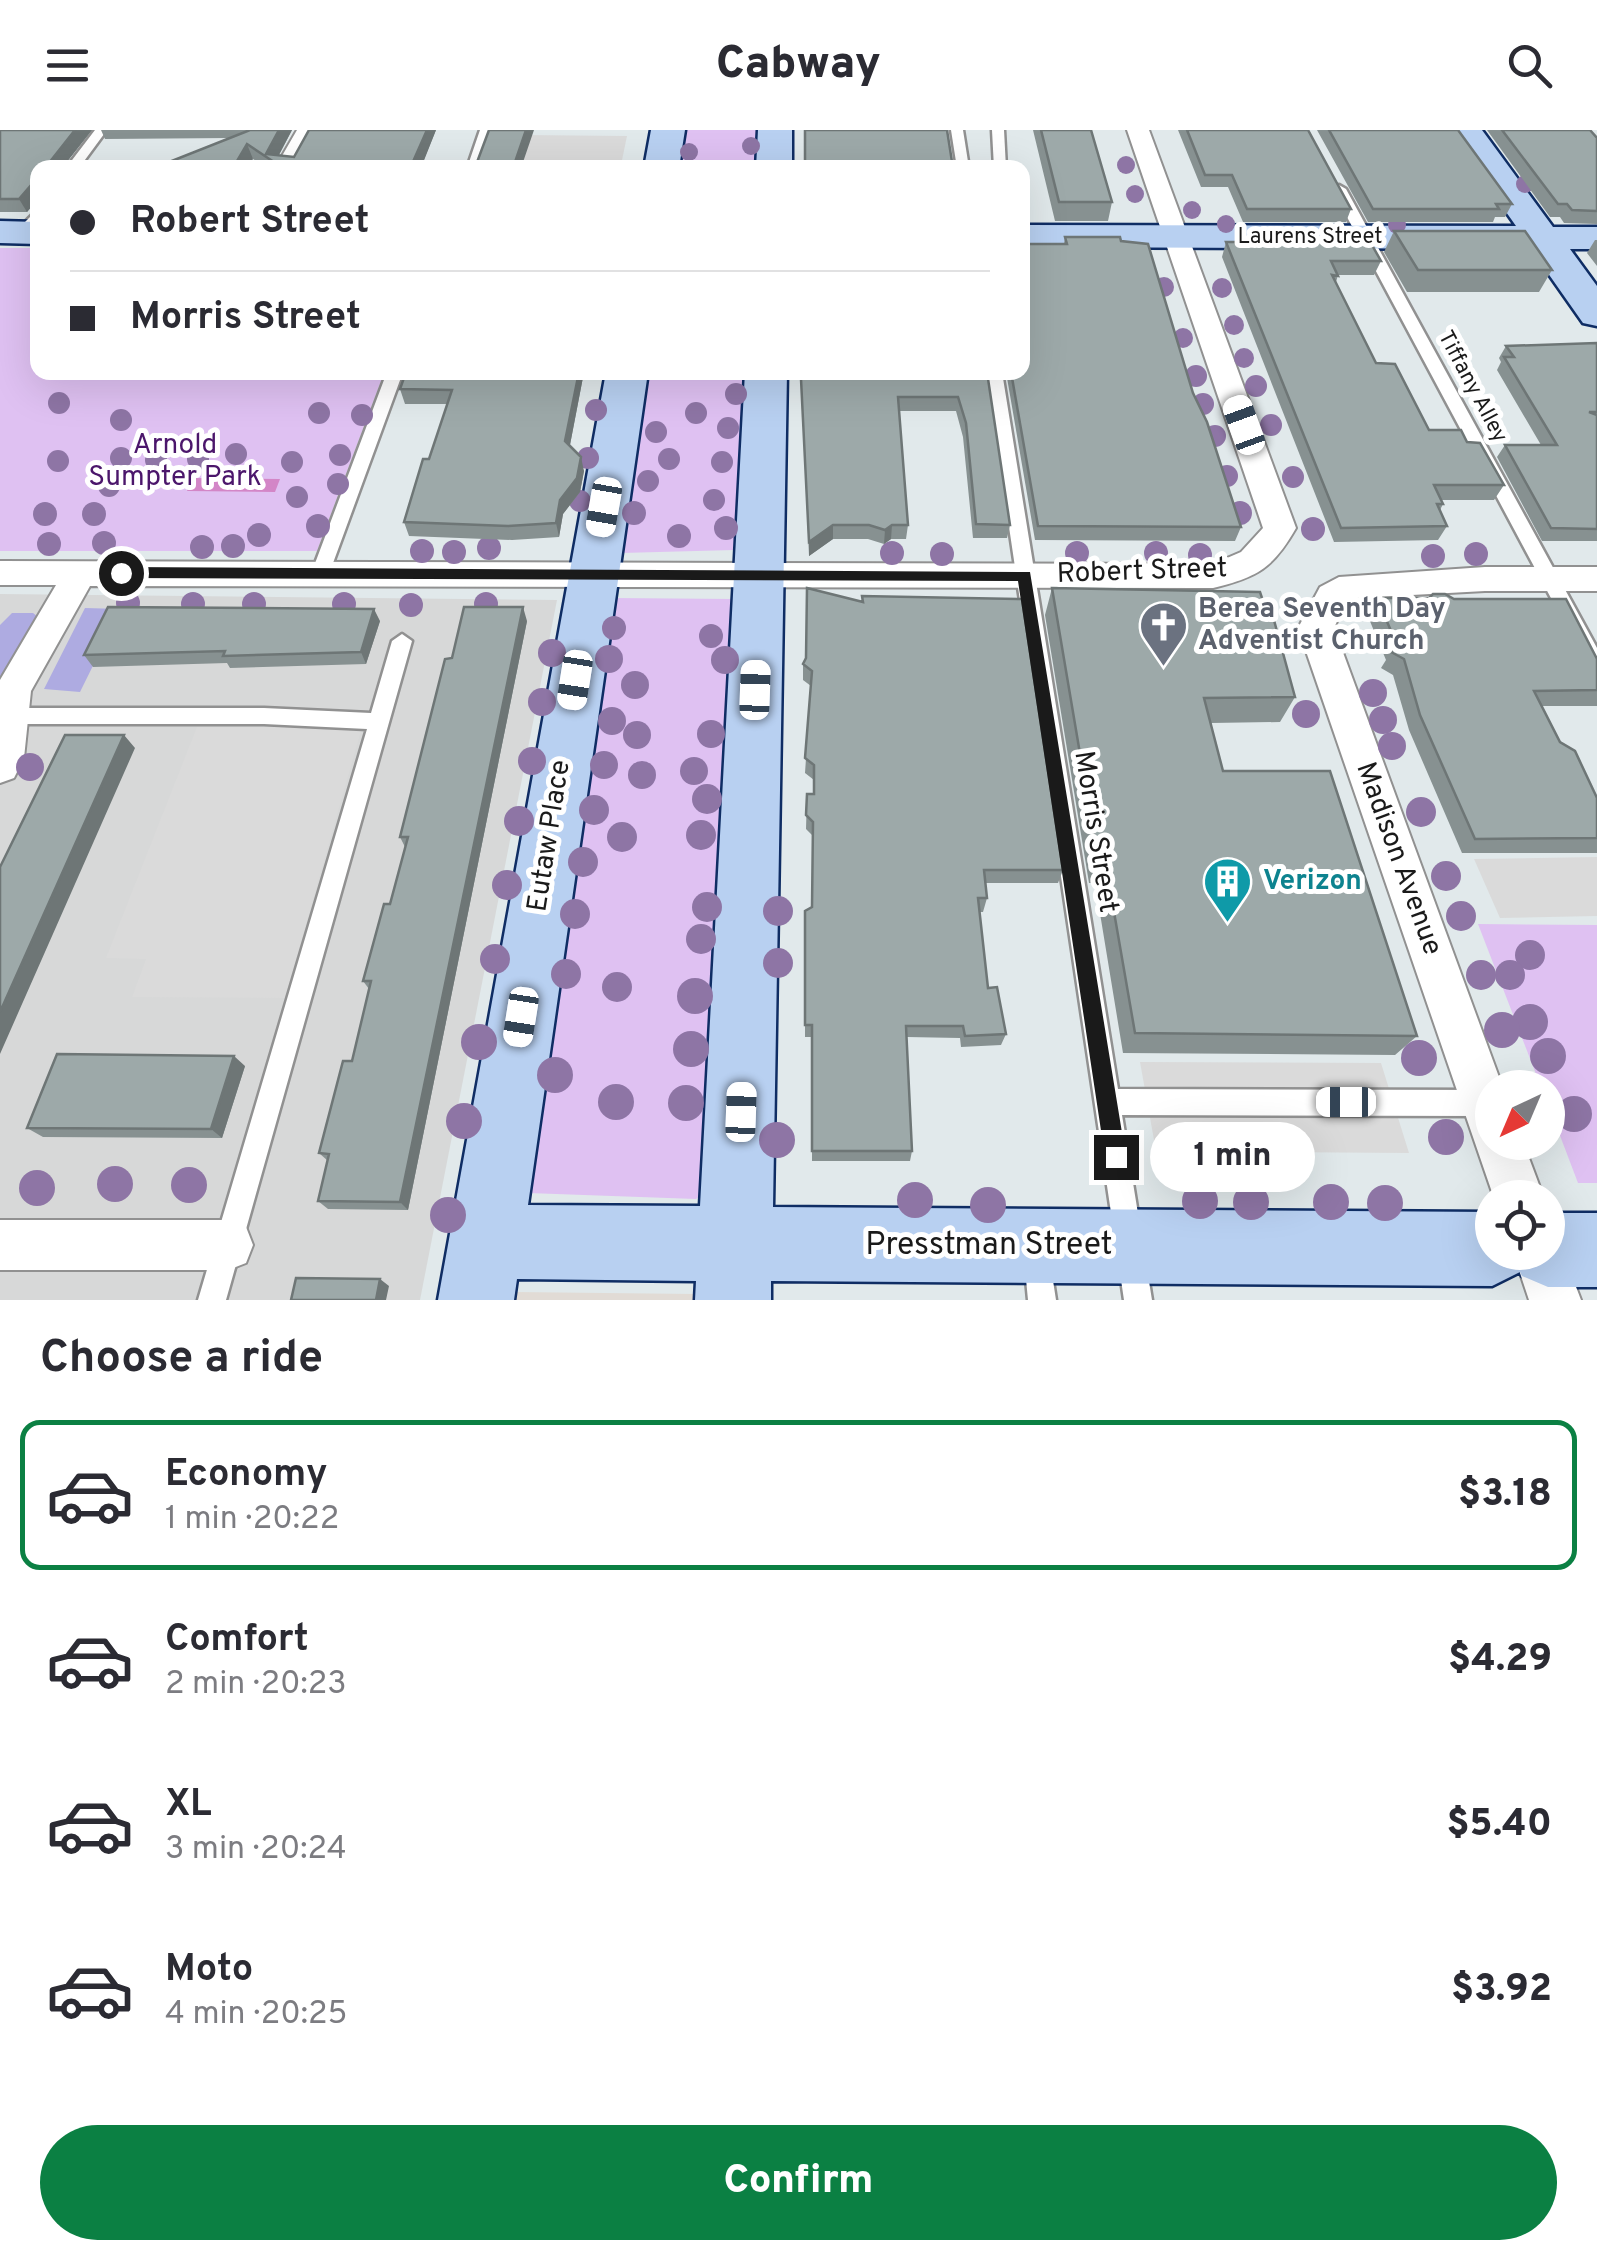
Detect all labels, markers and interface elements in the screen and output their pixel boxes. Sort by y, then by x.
text: Cabway [716,37,881,94]
icon: menu [40,38,95,93]
icon: search [1502,38,1557,93]
text: Robert Street [130,198,369,247]
street label: Laurens Street [1238,224,1382,251]
text: Morris Street [130,294,361,343]
street label: Tiffany Alley [1431,326,1513,448]
car [1220,392,1268,458]
park label: Arnold Sumpter Park [88,428,262,496]
car [584,475,624,539]
route start [99,551,144,596]
street label: Robert Street [1056,551,1228,593]
place label: Berea Seventh Day Adventist Church [1198,592,1446,660]
church icon: Berea Seventh Day Adventist Church [1137,600,1189,668]
car [555,648,595,712]
car [739,659,771,721]
street label: Morris Street [1064,748,1126,916]
street label: Eutaw Place [520,757,580,915]
street label: Madison Avenue [1346,758,1450,960]
building icon: Verizon [1202,856,1254,924]
place label: Verizon [1263,864,1362,900]
car [501,985,541,1049]
north arrow [1475,1070,1565,1160]
map controls [1475,1070,1565,1270]
car [725,1081,757,1143]
car [1316,1087,1376,1117]
callout: 1 min [1151,1122,1316,1192]
route end [1094,1135,1139,1180]
text: 1 min [1193,1137,1272,1177]
button: locate [1475,1180,1565,1270]
street label: Presstman Street [865,1226,1113,1266]
text: Choose a ride [40,1331,323,1388]
icon: car [45,1450,135,1540]
text: Economy [165,1451,327,1500]
text: $3.18 [1458,1471,1552,1520]
text: 1 min · 20:22 [165,1500,339,1540]
icon: car [45,1615,135,1705]
text: Comfort [165,1616,309,1665]
text: $4.29 [1448,1636,1552,1685]
text: 2 min · 20:23 [165,1665,347,1705]
icon: car [45,1780,135,1870]
text: XL [165,1781,212,1830]
text: $5.40 [1446,1801,1552,1850]
text: 3 min · 20:24 [165,1830,347,1870]
icon: car [45,1945,135,2035]
text: Moto [165,1946,253,1995]
text: $3.92 [1451,1966,1552,2015]
text: 4 min · 20:25 [165,1995,347,2035]
button: Confirm [40,2125,1557,2240]

